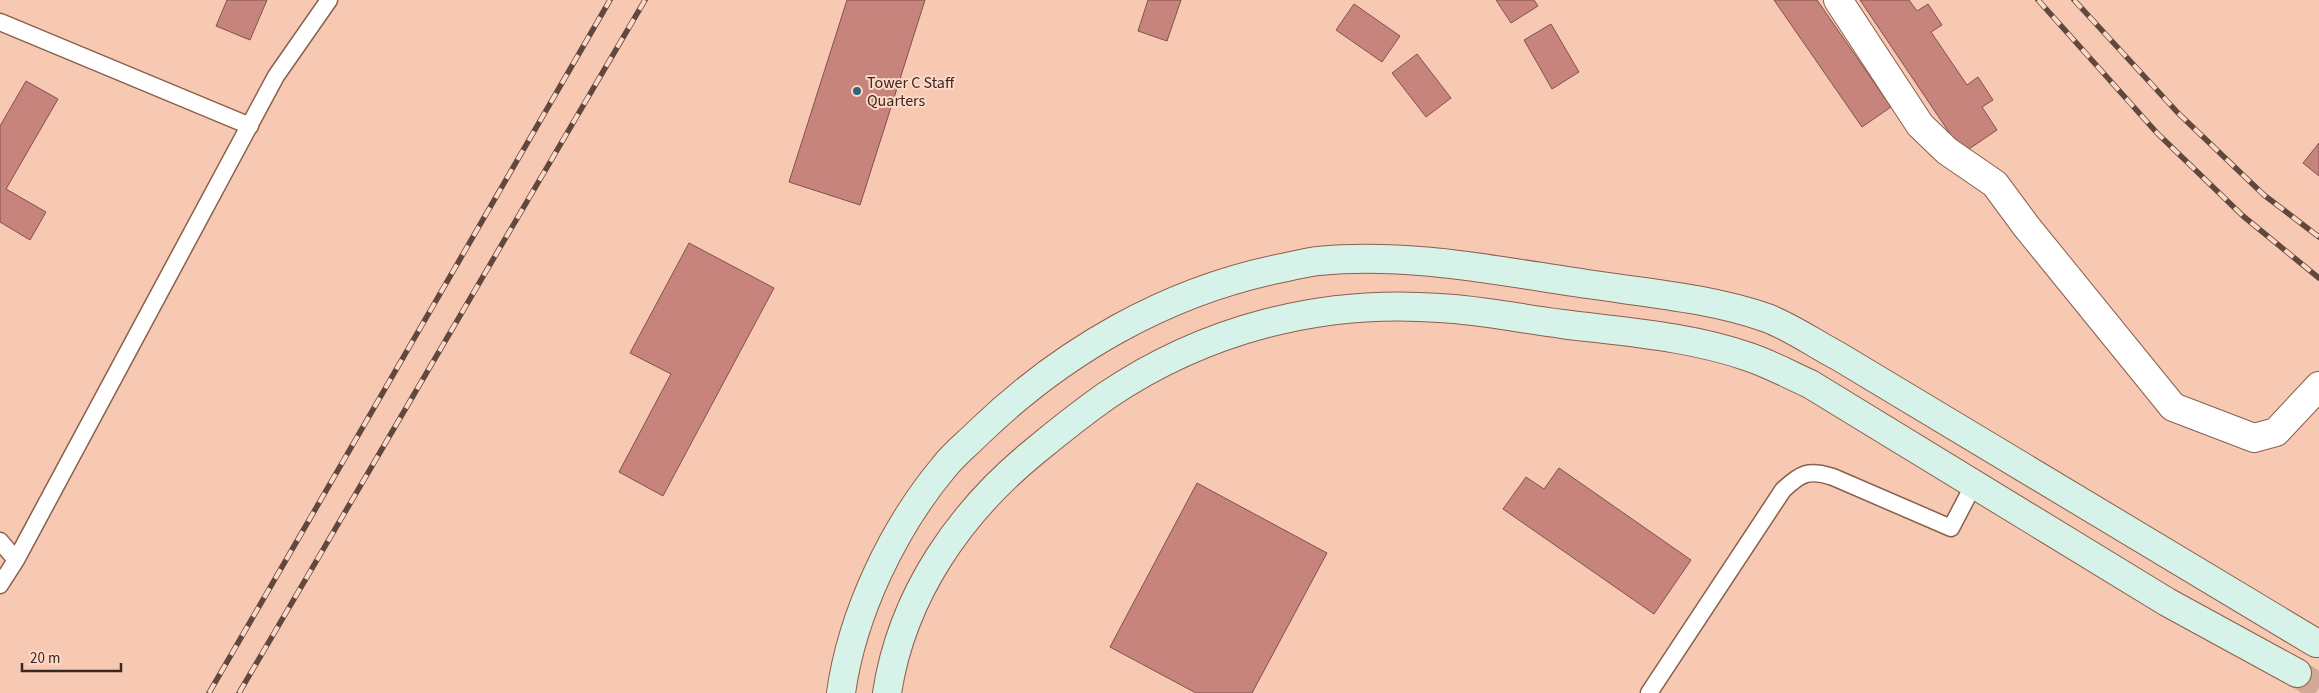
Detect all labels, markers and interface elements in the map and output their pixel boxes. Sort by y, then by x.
place label: Tower C Staff Quarters [867,72,955,112]
marker: Tower C Staff Quarters [851,85,863,97]
scale bar [22,640,121,672]
text: 20 m [30,648,60,669]

